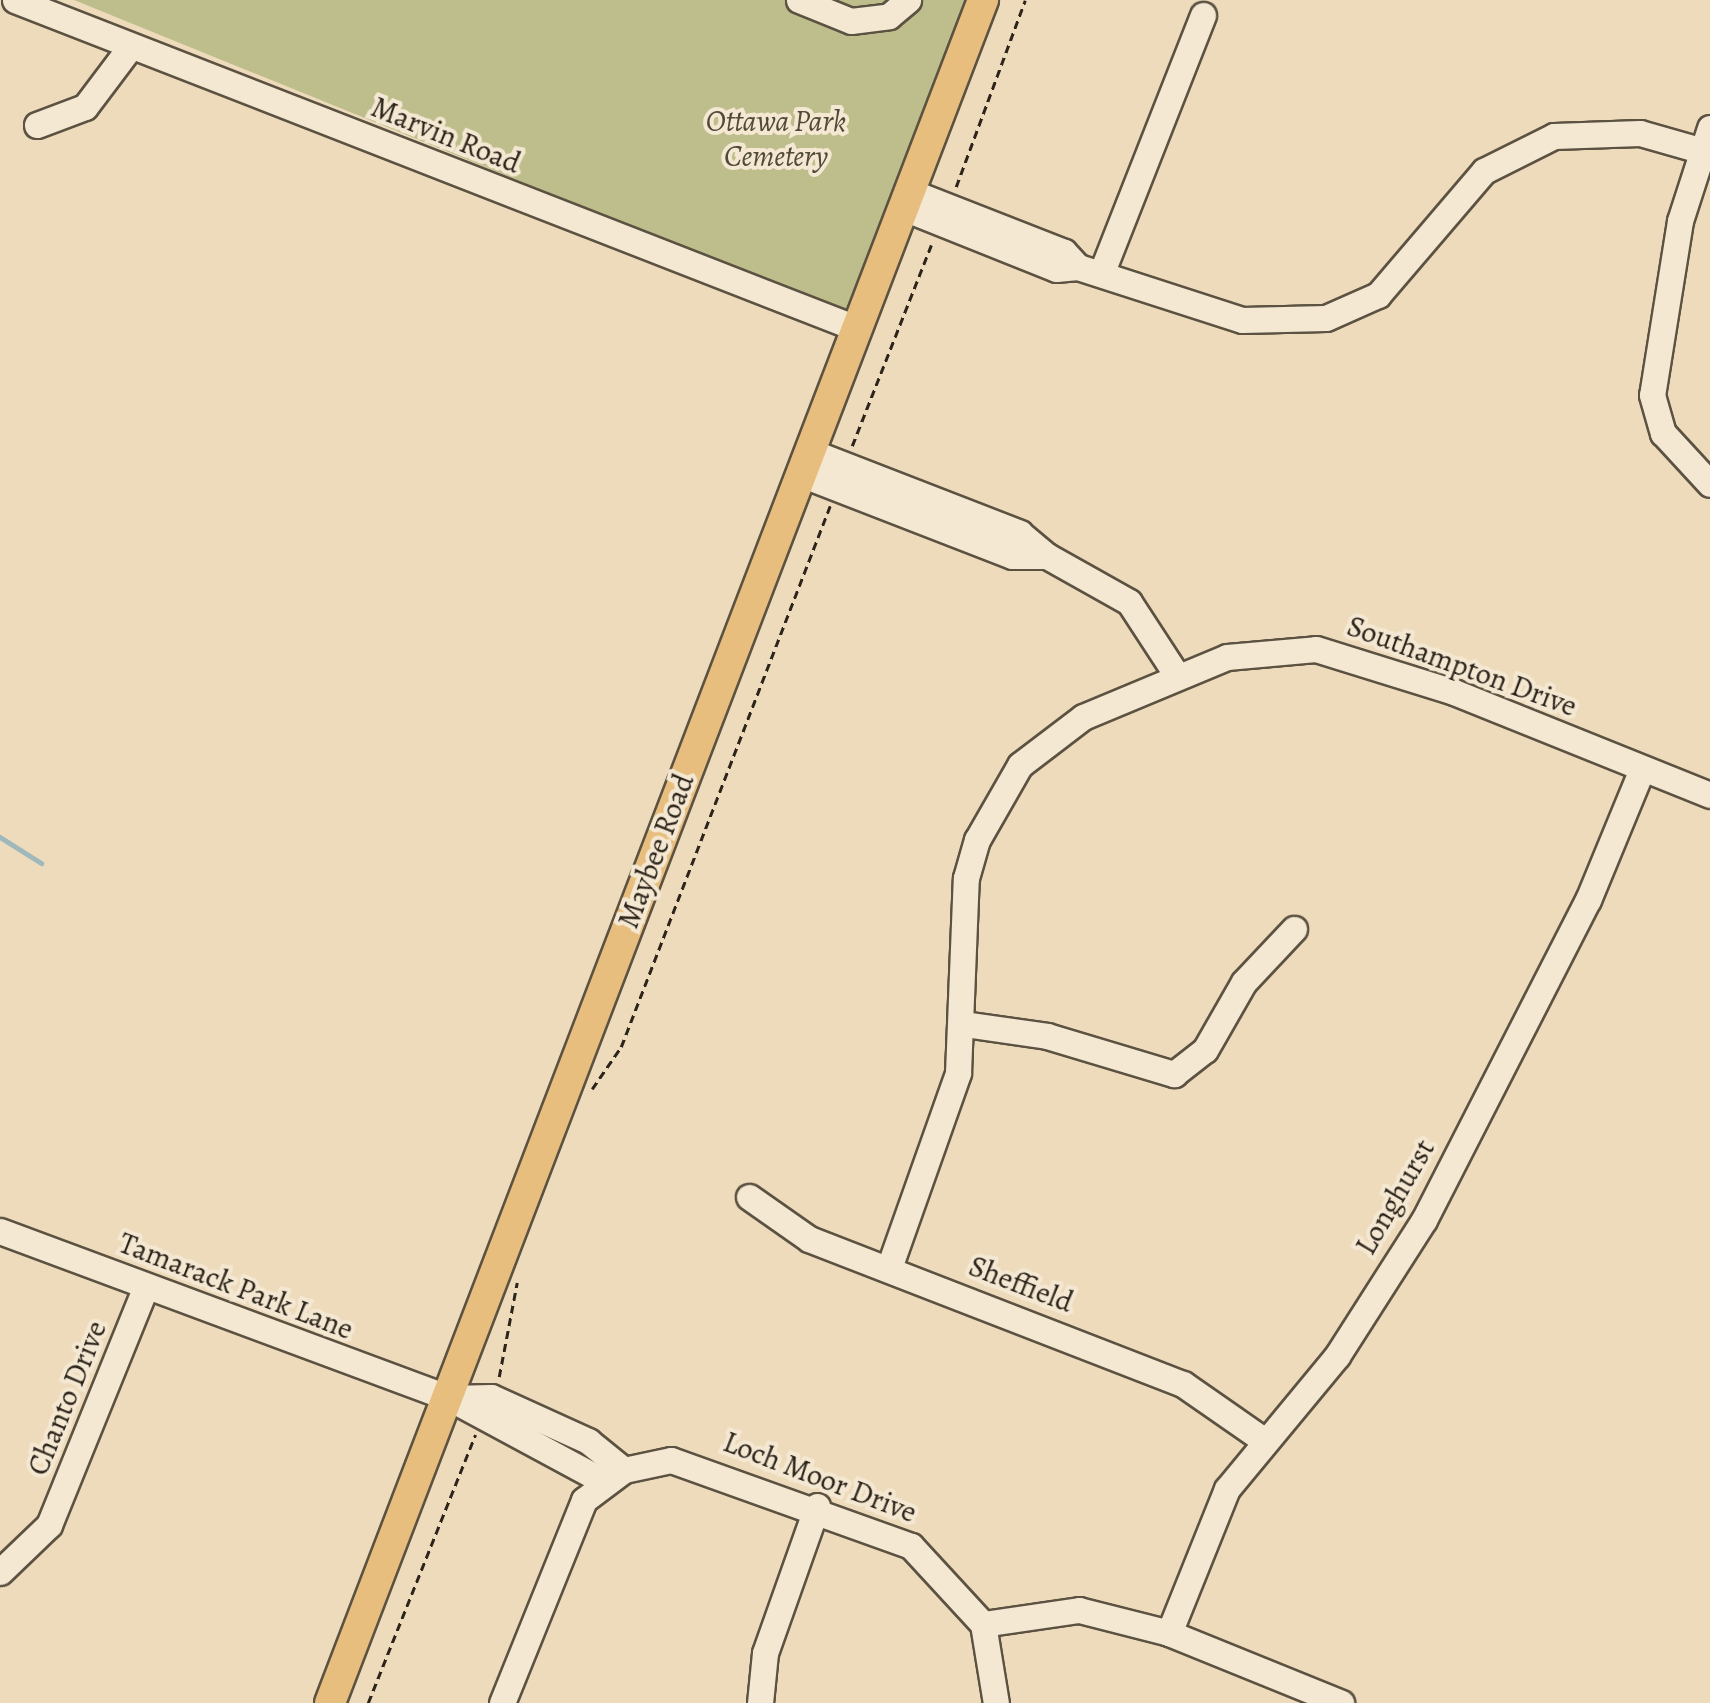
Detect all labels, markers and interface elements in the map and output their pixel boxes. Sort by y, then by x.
street label: Marvin Road [366,89,526,181]
park label: Ottawa Park Cemetery [706,103,846,174]
street label: Southampton Drive [1342,608,1582,724]
street label: Maybee Road [610,769,702,933]
street label: Longhurst [1348,1133,1442,1261]
street label: Tamarack Park Lane [114,1225,358,1347]
street label: Sheffield [964,1248,1078,1320]
street label: Chanto Drive [20,1316,114,1480]
street label: Loch Moor Drive [718,1424,922,1530]

